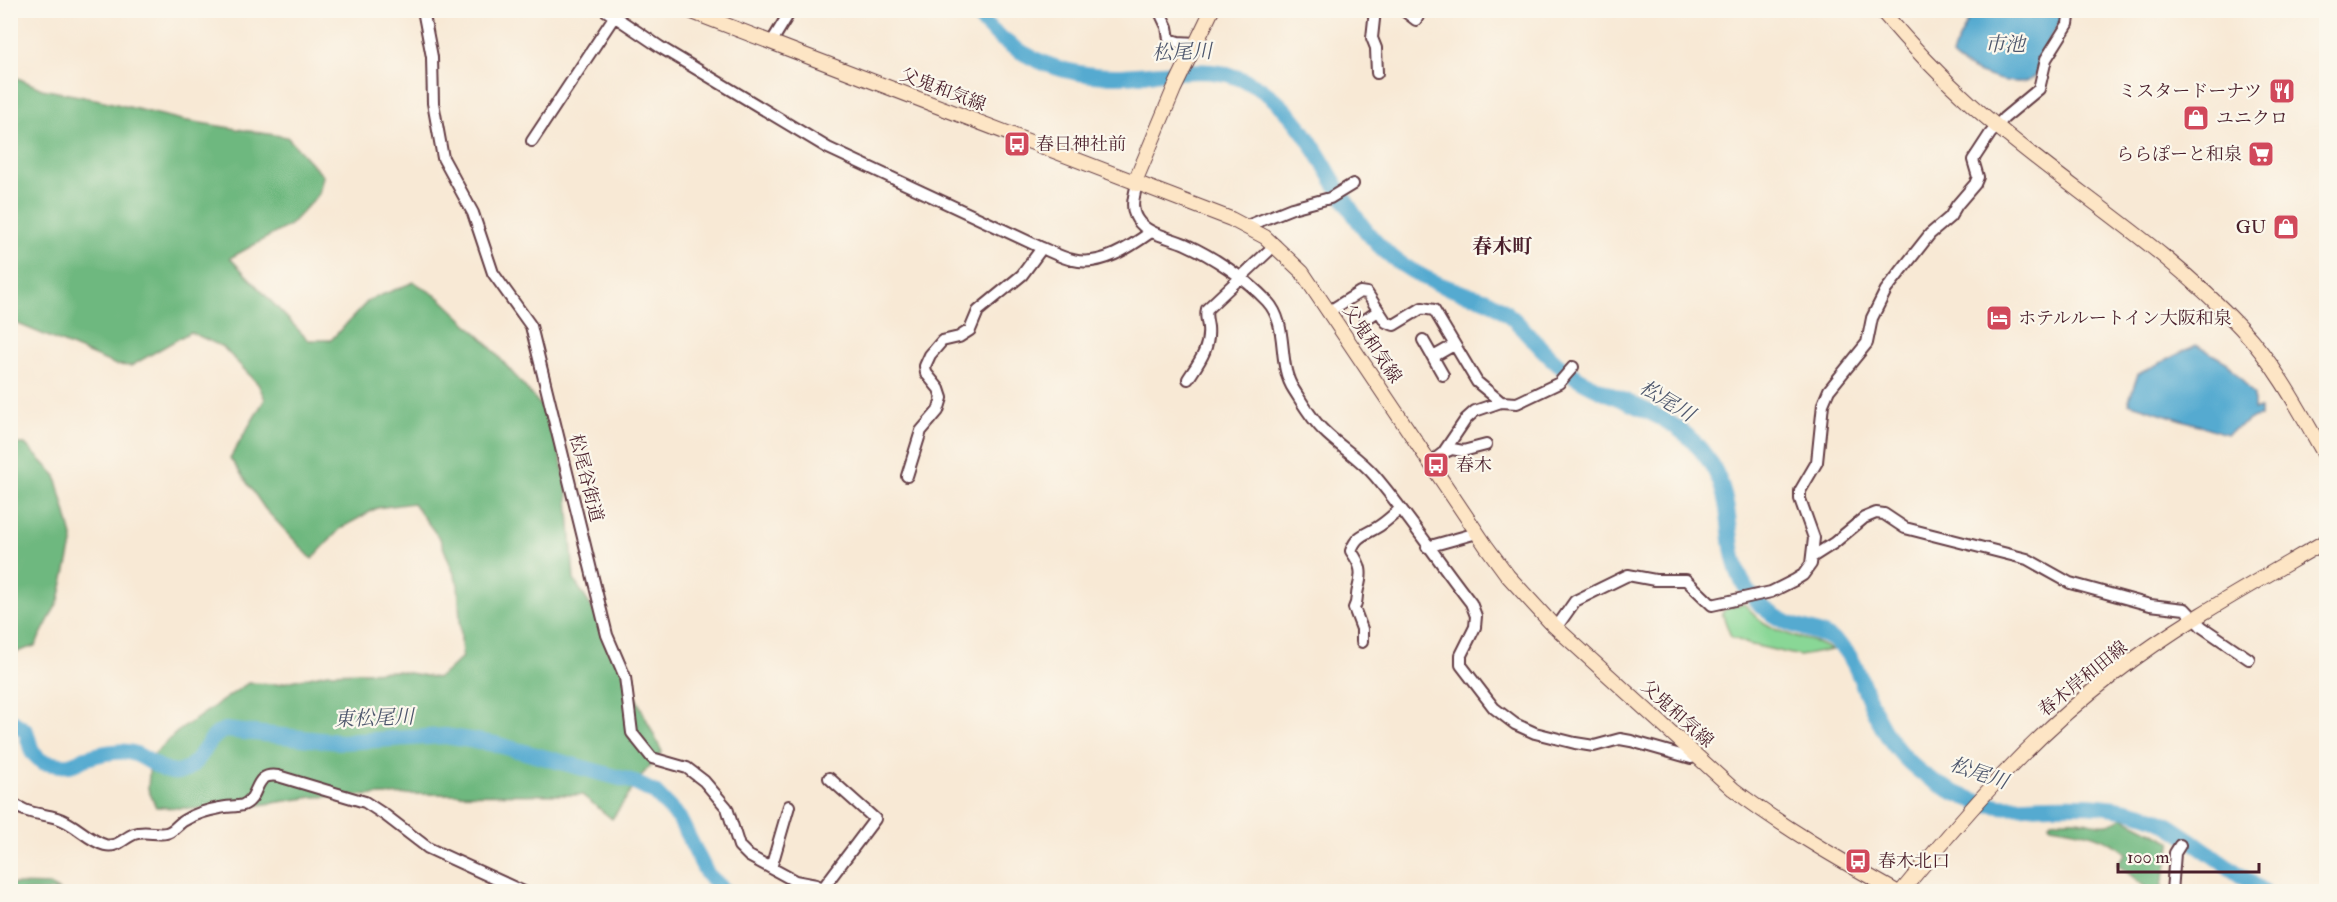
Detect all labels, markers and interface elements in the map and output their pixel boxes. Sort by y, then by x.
water label: 市池 [1985,32,2027,57]
water label: 松尾川 [1152,38,1214,66]
street label: 父鬼和気線 [897,63,989,117]
restaurant icon: ミスタードーナツ [2267,76,2297,106]
place label: ミスタードーナツ [2118,80,2262,103]
shop icon: ユニクロ [2181,103,2211,133]
place label: ユニクロ [2216,107,2288,130]
bus stop icon: 春日神社前 [1002,129,1032,159]
place label: 春日神社前 [1036,133,1126,156]
supermarket icon: ららぽーと和泉 [2246,139,2276,169]
place label: ららぽーと和泉 [2116,143,2242,166]
shop icon: GU [2271,212,2301,242]
place label: GU [2236,216,2266,239]
district label: 春木町 [1472,234,1533,259]
street label: 父鬼和気線 [1337,300,1407,388]
hotel icon: ホテルルートイン大阪和泉 [1984,303,2014,333]
place label: ホテルルートイン大阪和泉 [2018,307,2232,330]
water label: 松尾川 [1635,375,1701,428]
street label: 松尾谷街道 [564,432,608,524]
bus stop icon: 春木 [1421,450,1451,480]
place label: 春木 [1456,454,1492,477]
street label: 春木岸和田線 [2034,636,2132,722]
street label: 父鬼和気線 [1636,675,1718,753]
water label: 東松尾川 [334,704,416,732]
water label: 松尾川 [1947,751,2013,795]
scale bar [2118,836,2259,874]
bus stop icon: 春木北口 [1843,846,1873,876]
text: 100 m [2127,846,2170,869]
place label: 春木北口 [1878,850,1950,873]

